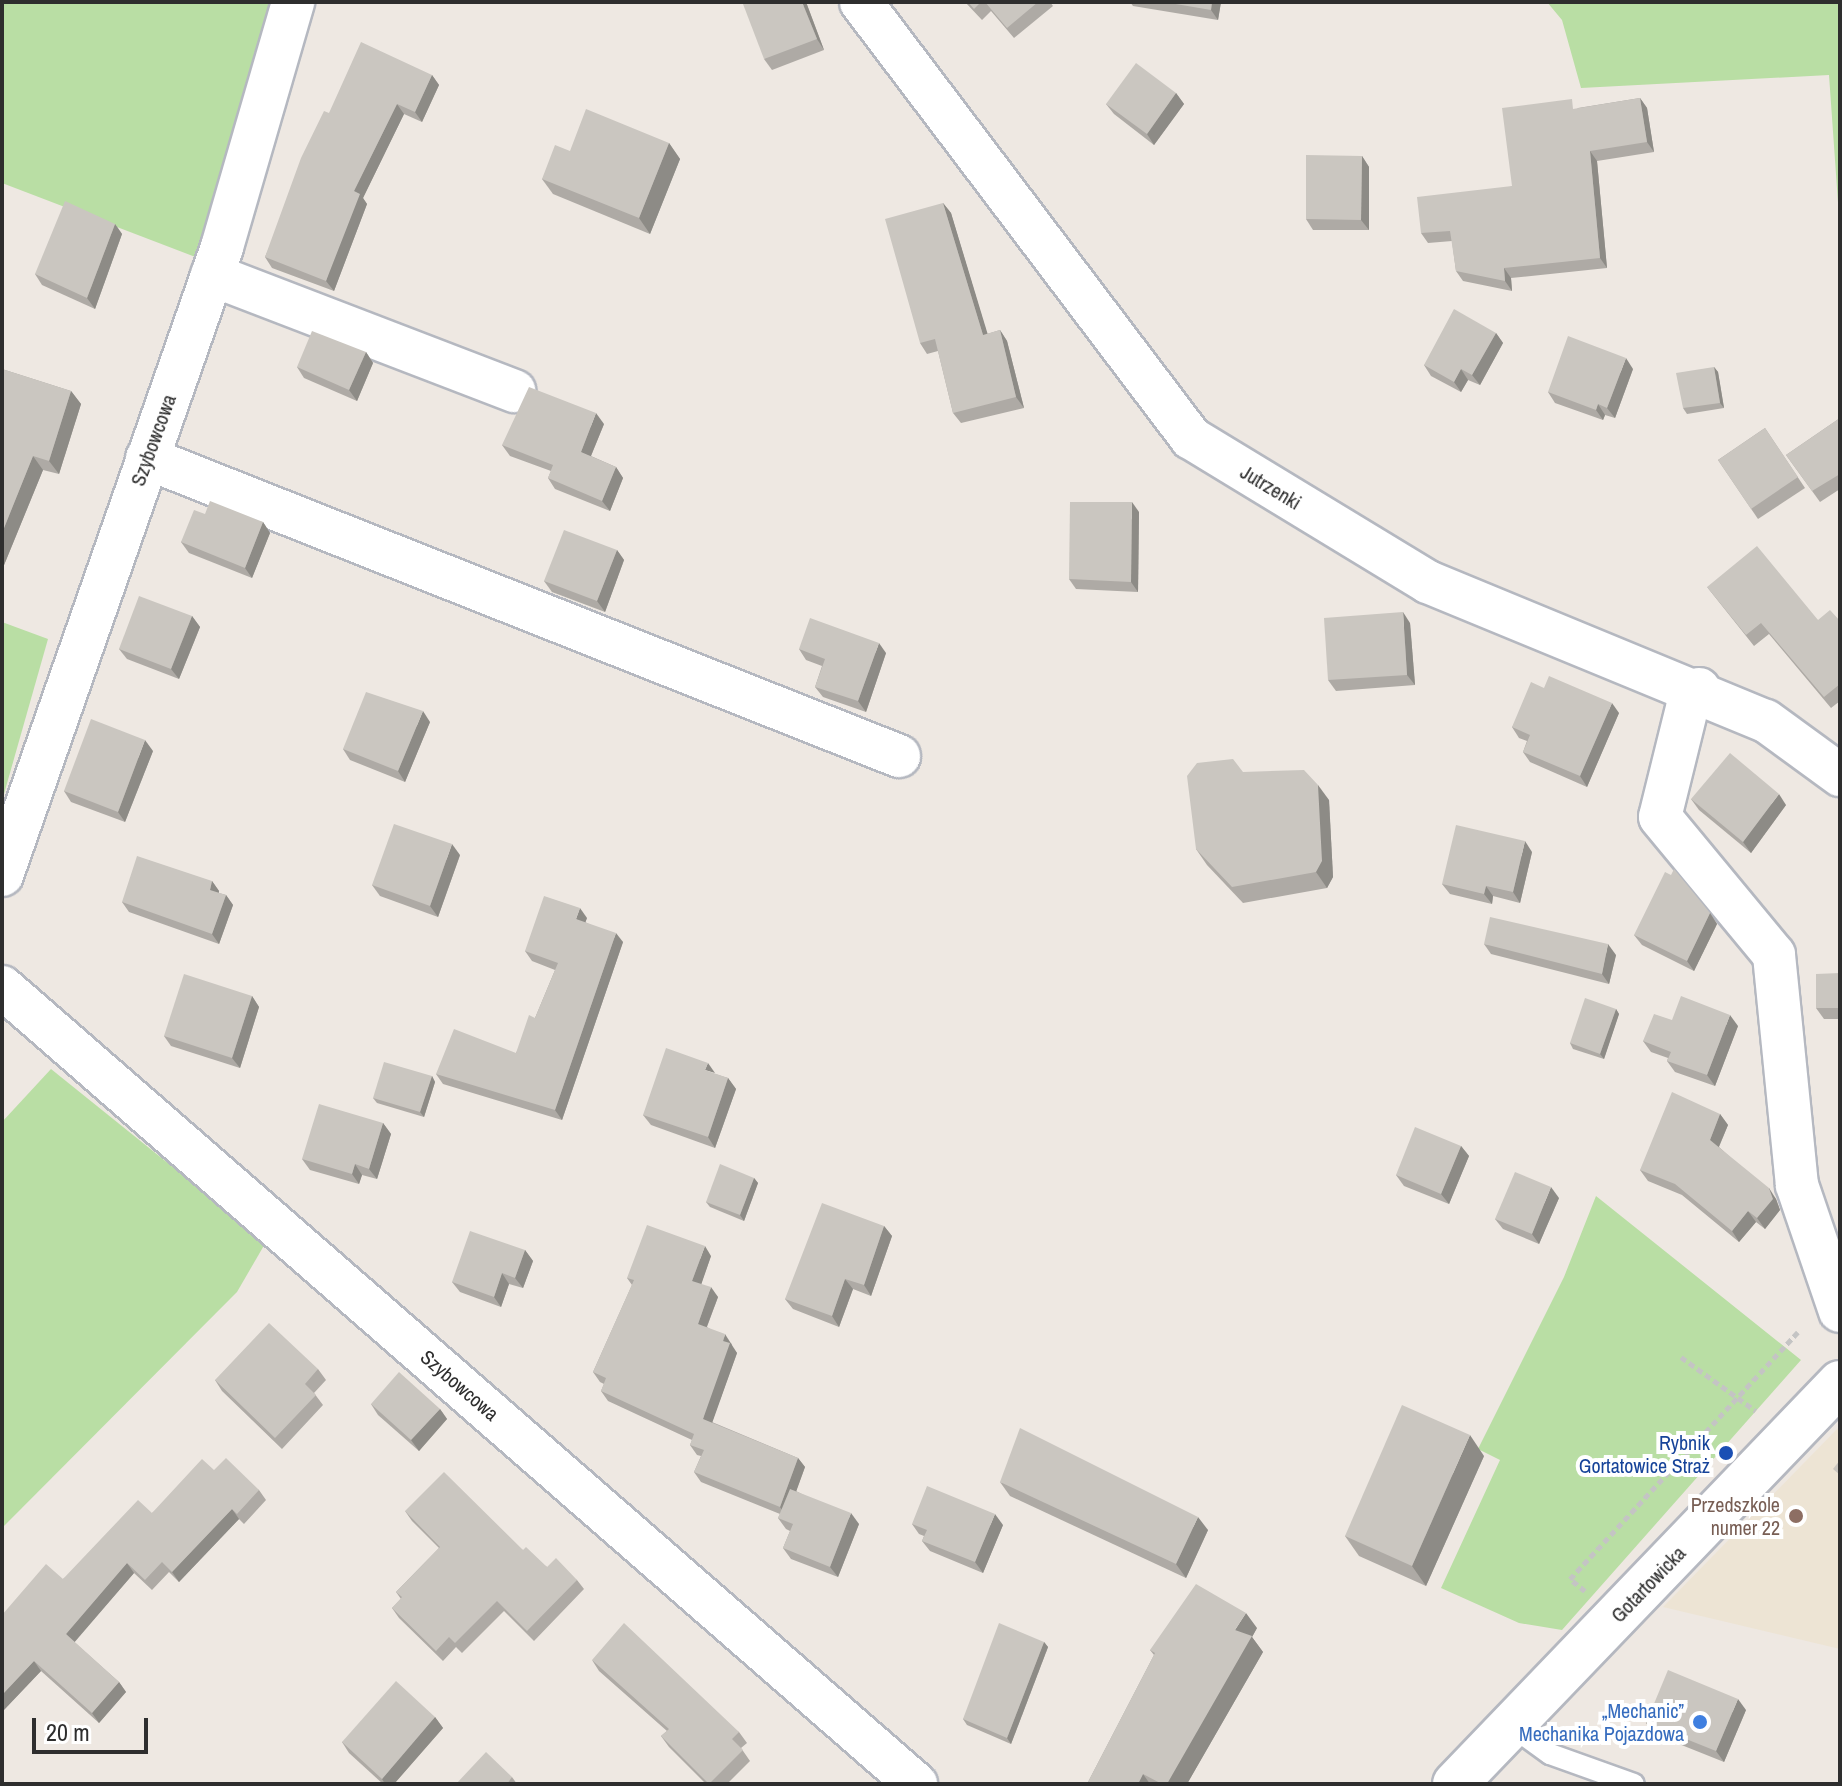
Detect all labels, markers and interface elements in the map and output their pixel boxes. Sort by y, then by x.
street label: Szybowcowa [125,391,181,489]
street label: Jutrzenki [1236,460,1306,514]
street label: Szybowcowa [416,1345,504,1425]
place label: Rybnik Gortatowice Straż [1579,1430,1710,1477]
marker: Rybnik Gortatowice Straż [1717,1444,1735,1462]
place label: Przedszkole numer 22 [1691,1492,1780,1539]
marker: Przedszkole numer 22 [1787,1507,1805,1525]
street label: Gotartowicka [1606,1541,1690,1627]
place label: „Mechanic” Mechanika Pojazdowa [1519,1698,1684,1745]
scale bar [36,1702,152,1752]
marker: „Mechanic” Mechanika Pojazdowa [1691,1713,1709,1731]
text: 20 m [46,1716,90,1748]

